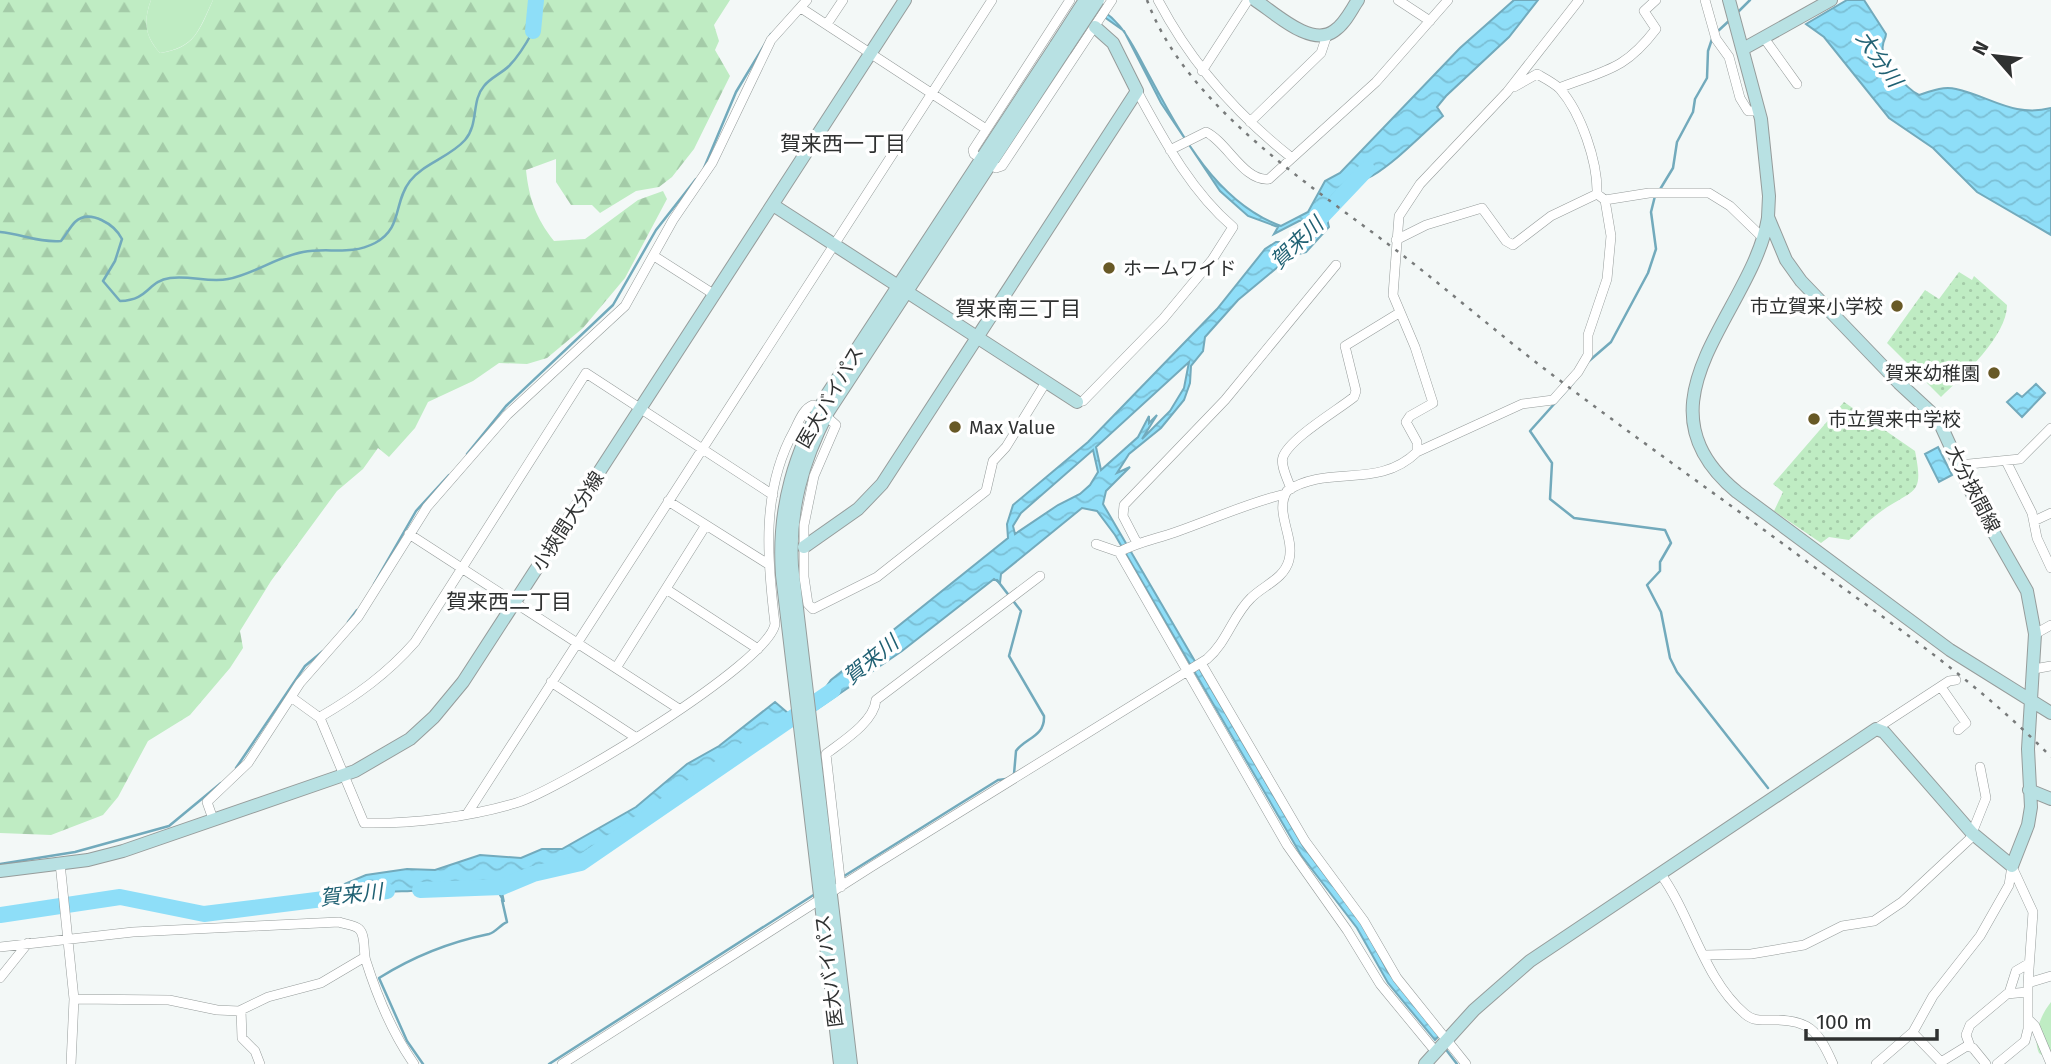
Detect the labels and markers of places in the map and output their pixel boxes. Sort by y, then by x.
place label: ホームワイド [1123,257,1236,280]
marker: ホームワイド [1101,260,1117,276]
place label: 市立賀来小学校 [1750,295,1883,318]
marker: 市立賀来小学校 [1889,298,1905,314]
place label: 賀来幼稚園 [1885,362,1980,385]
marker: 賀来幼稚園 [1986,365,2002,381]
place label: 市立賀来中学校 [1828,408,1961,431]
marker: 市立賀来中学校 [1806,411,1822,427]
place label: Max Value [969,416,1055,439]
marker: Max Value [947,419,963,435]

